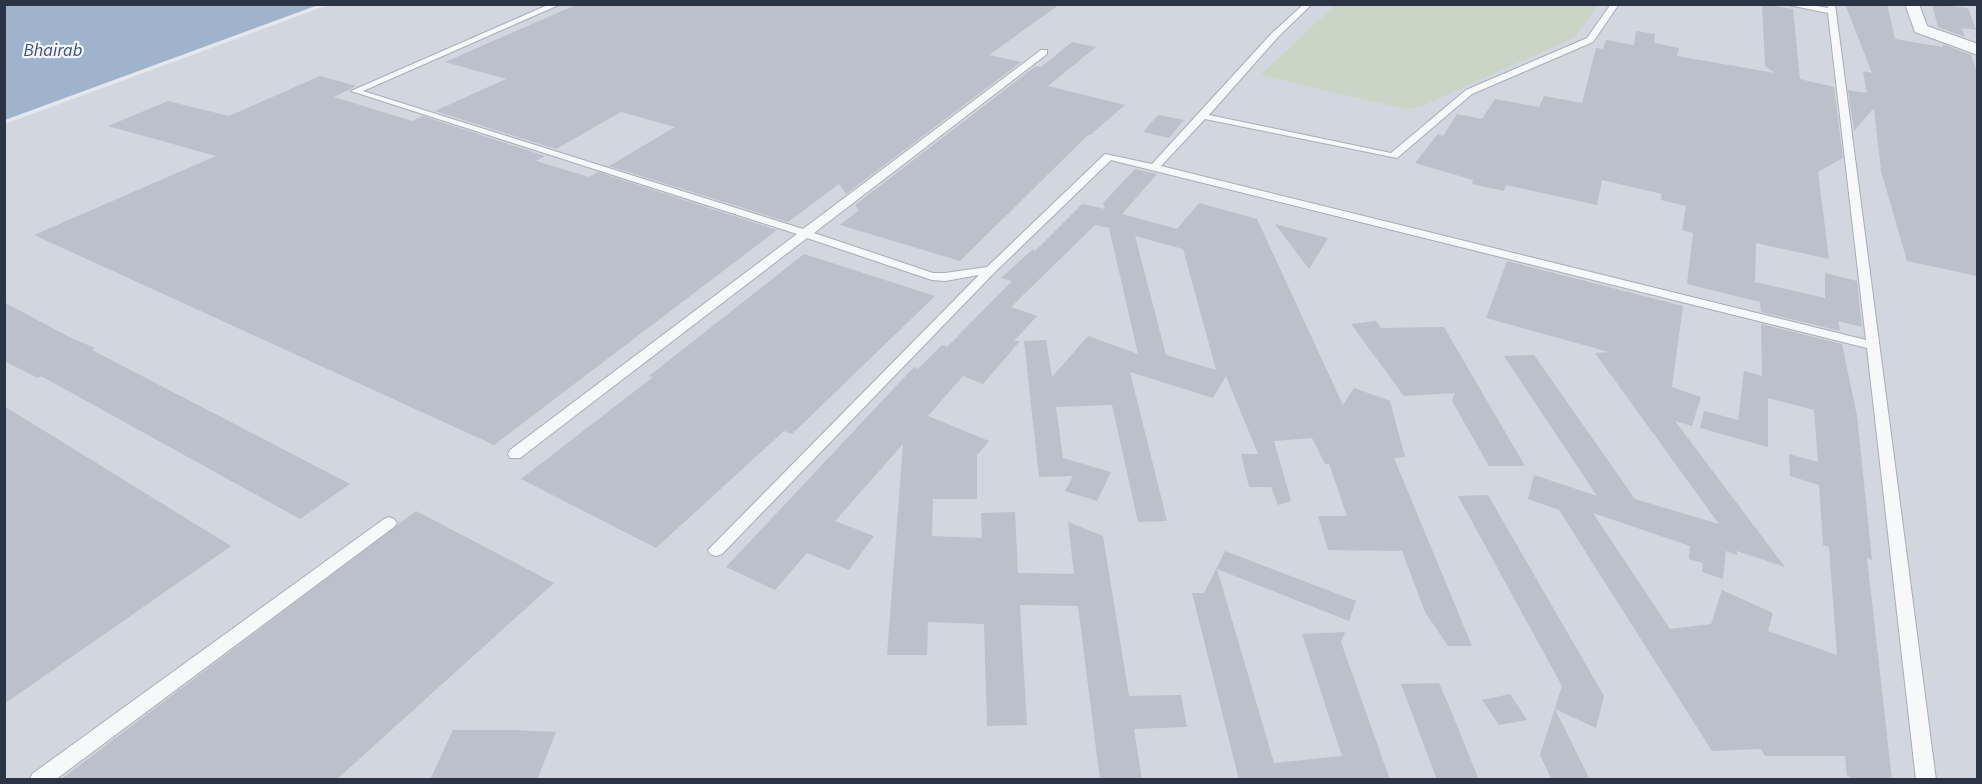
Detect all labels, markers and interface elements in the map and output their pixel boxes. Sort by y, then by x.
water label: Bhairab [24,41,82,63]

